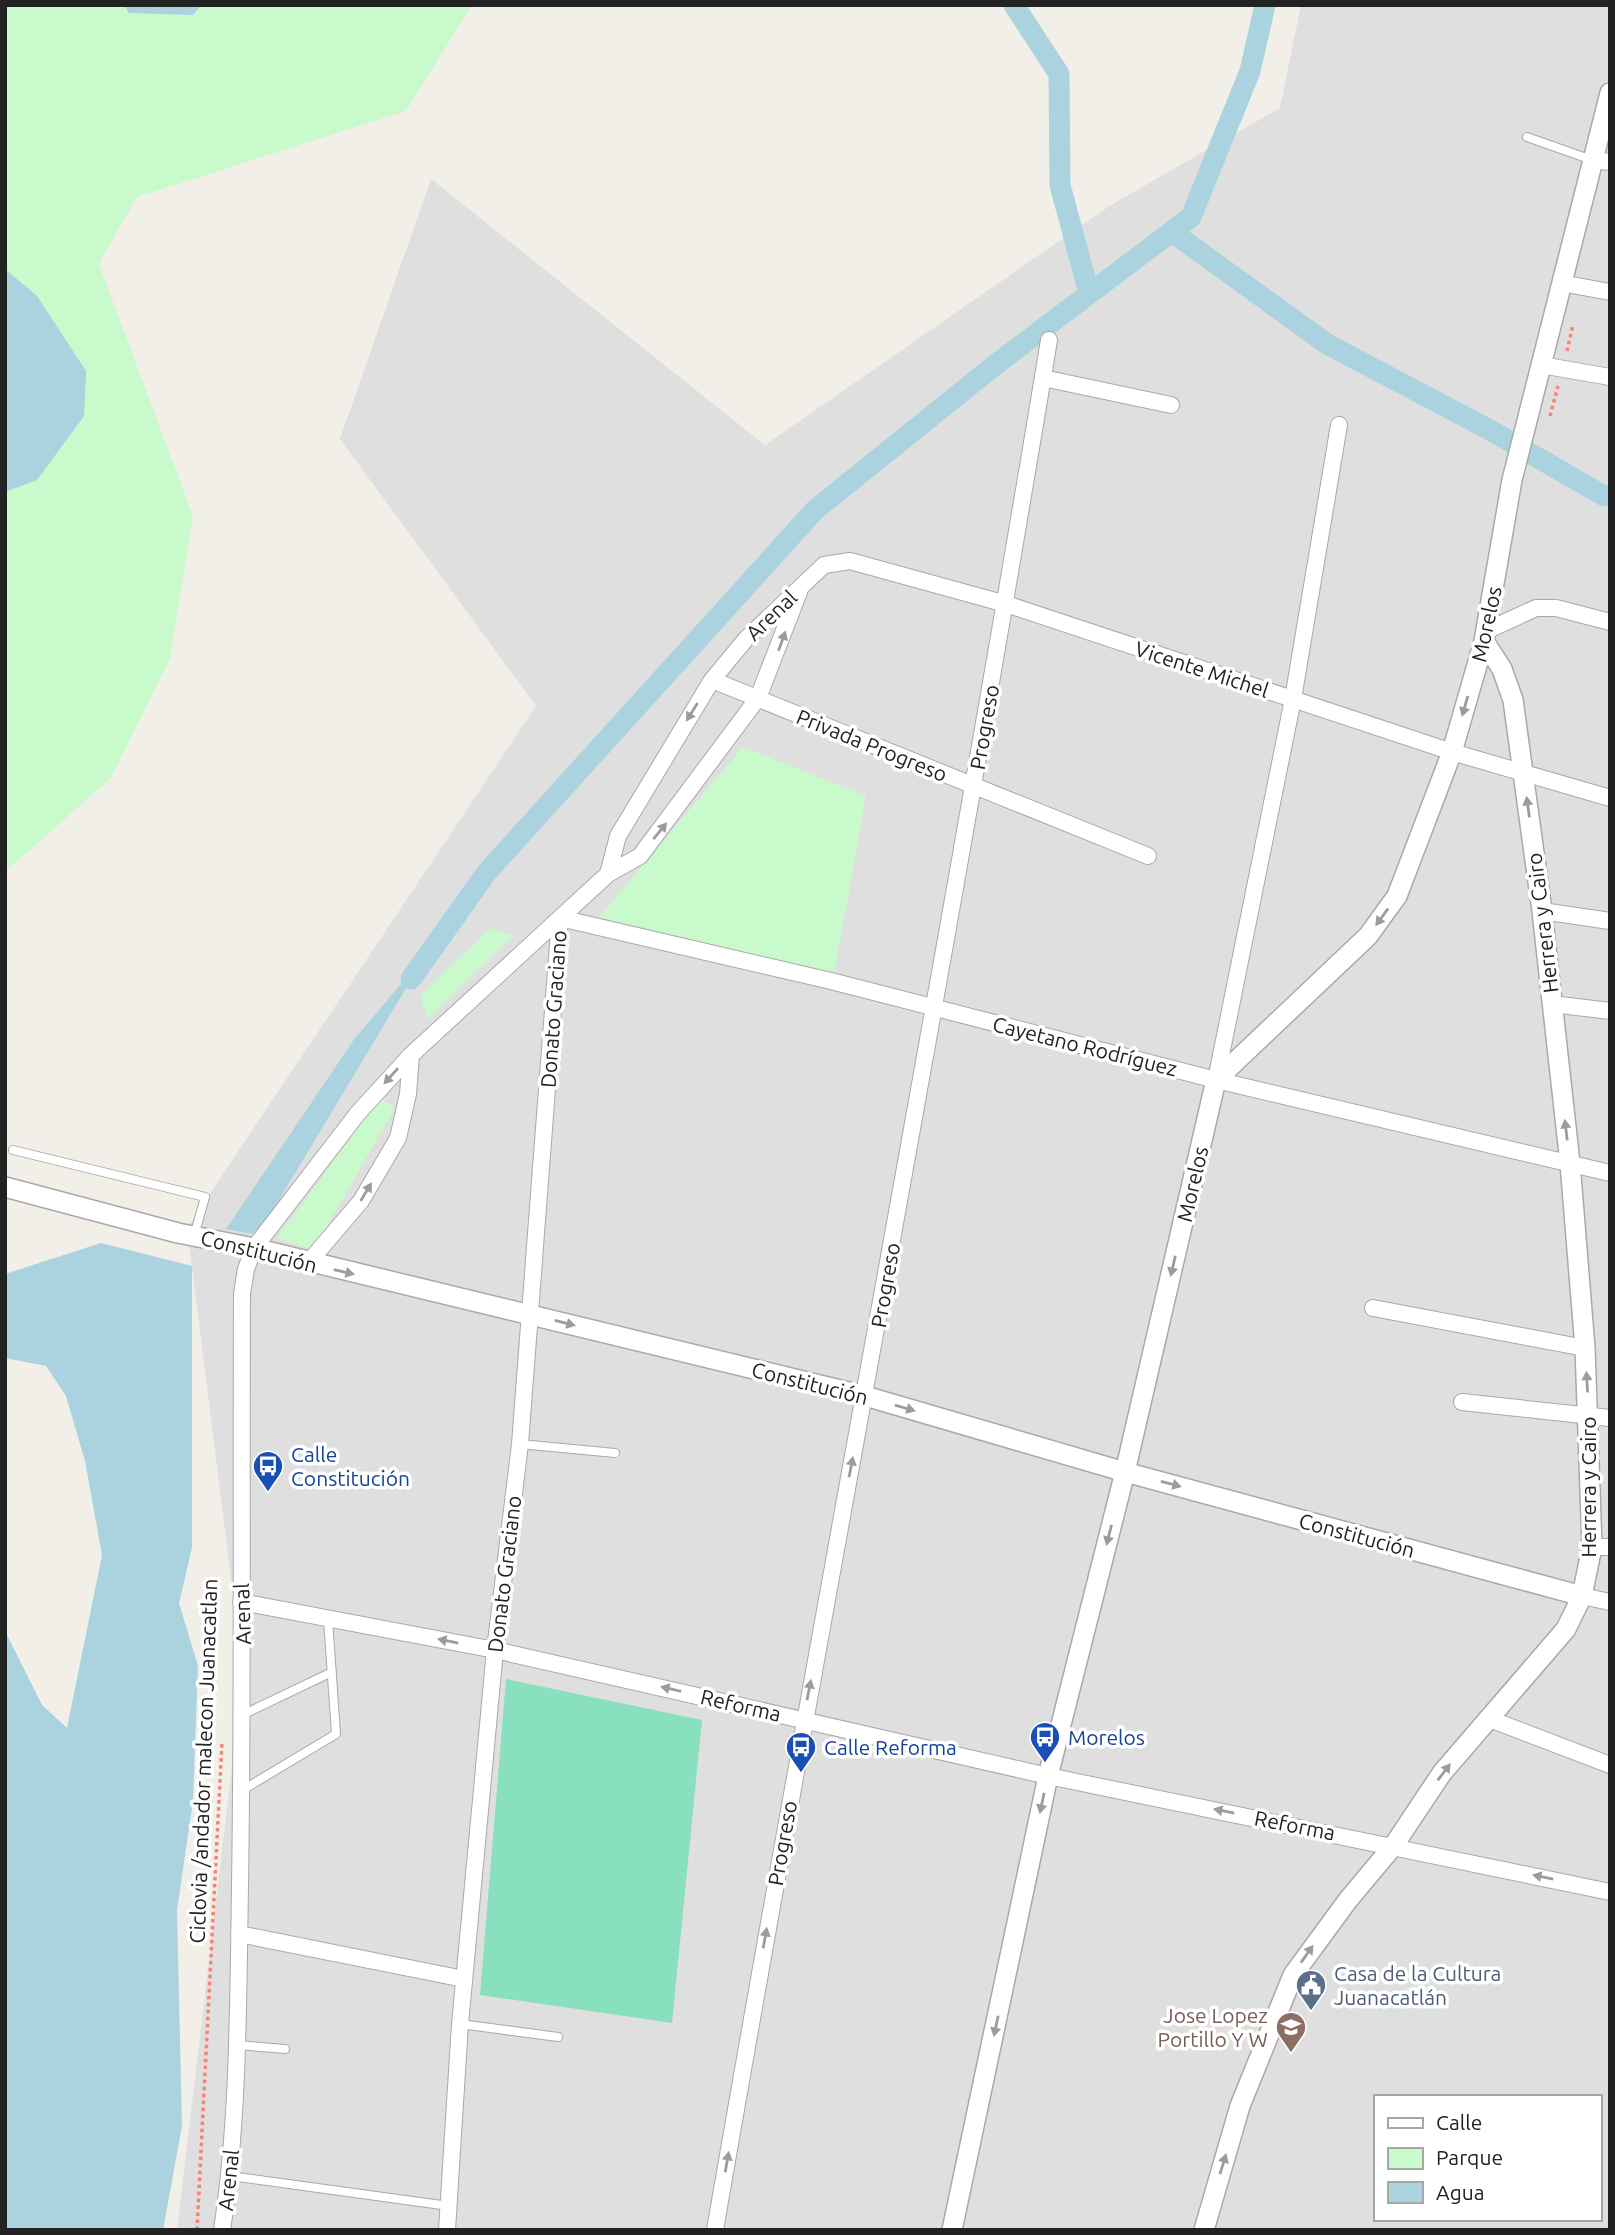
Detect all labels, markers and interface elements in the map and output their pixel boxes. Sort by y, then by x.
street label: Morelos [1466,584,1506,664]
street label: Arenal [741,585,801,645]
one-way arrow [776,630,787,651]
street label: Vicente Michel [1132,636,1272,702]
street label: Progreso [965,683,1003,771]
one-way arrow [1460,696,1470,717]
one-way arrow [686,702,699,721]
street label: Privada Progreso [793,704,951,786]
one-way arrow [1522,796,1533,818]
one-way arrow [652,823,667,840]
street label: Herrera y Cairo [1521,851,1563,995]
one-way arrow [1375,908,1389,926]
street label: Donato Graciano [536,929,570,1089]
street label: Cayetano Rodríguez [990,1011,1180,1081]
one-way arrow [383,1067,399,1085]
one-way arrow [1561,1119,1572,1141]
street label: Morelos [1172,1144,1212,1224]
one-way arrow [360,1182,373,1201]
street label: Constitución [198,1225,320,1277]
street label: Progreso [866,1241,904,1329]
one-way arrow [1167,1255,1178,1277]
one-way arrow [333,1266,355,1277]
one-way arrow [554,1318,576,1329]
street label: Constitución [749,1357,871,1409]
one-way arrow [1581,1370,1592,1392]
one-way arrow [895,1403,916,1413]
street label: Herrera y Cairo [1576,1416,1600,1558]
place label: Calle Constitución [291,1442,410,1490]
bus stop icon: Calle Constitución [251,1449,285,1493]
one-way arrow [846,1456,857,1478]
one-way arrow [1160,1479,1182,1490]
street label: Donato Graciano [482,1494,526,1654]
street label: Constitución [1296,1508,1418,1562]
one-way arrow [1103,1524,1114,1546]
street label: Ciclovia /andador malecon Juanacatlan [185,1578,221,1944]
street label: Arenal [229,1583,255,1645]
one-way arrow [437,1635,459,1646]
one-way arrow [804,1679,815,1701]
one-way arrow [660,1684,682,1695]
street label: Reforma [698,1684,784,1726]
bus stop icon: Morelos [1028,1720,1062,1764]
place label: Morelos [1068,1725,1145,1749]
bus stop icon: Calle Reforma [784,1730,818,1774]
place label: Calle Reforma [824,1735,957,1759]
one-way arrow [1436,1763,1450,1781]
one-way arrow [1037,1792,1048,1814]
street label: Progreso [763,1799,801,1887]
street label: Reforma [1253,1805,1337,1845]
one-way arrow [1213,1806,1235,1817]
one-way arrow [1532,1872,1554,1883]
one-way arrow [760,1927,771,1949]
one-way arrow [1300,1945,1314,1963]
place label: Casa de la Cultura Juanacatlán [1334,1961,1501,2009]
public building icon: Casa de la Cultura Juanacatlán [1294,1968,1328,2012]
place label: Jose Lopez Portillo Y W [1158,2003,1268,2051]
school or university icon: Jose Lopez Portillo Y W [1274,2010,1308,2054]
one-way arrow [991,2015,1002,2037]
legend [1374,2095,1601,2221]
text: Calle [1436,2110,1482,2134]
text: Parque [1436,2145,1503,2169]
street label: Arenal [213,2148,243,2212]
one-way arrow [722,2151,733,2173]
one-way arrow [1218,2153,1228,2174]
text: Agua [1436,2180,1485,2204]

